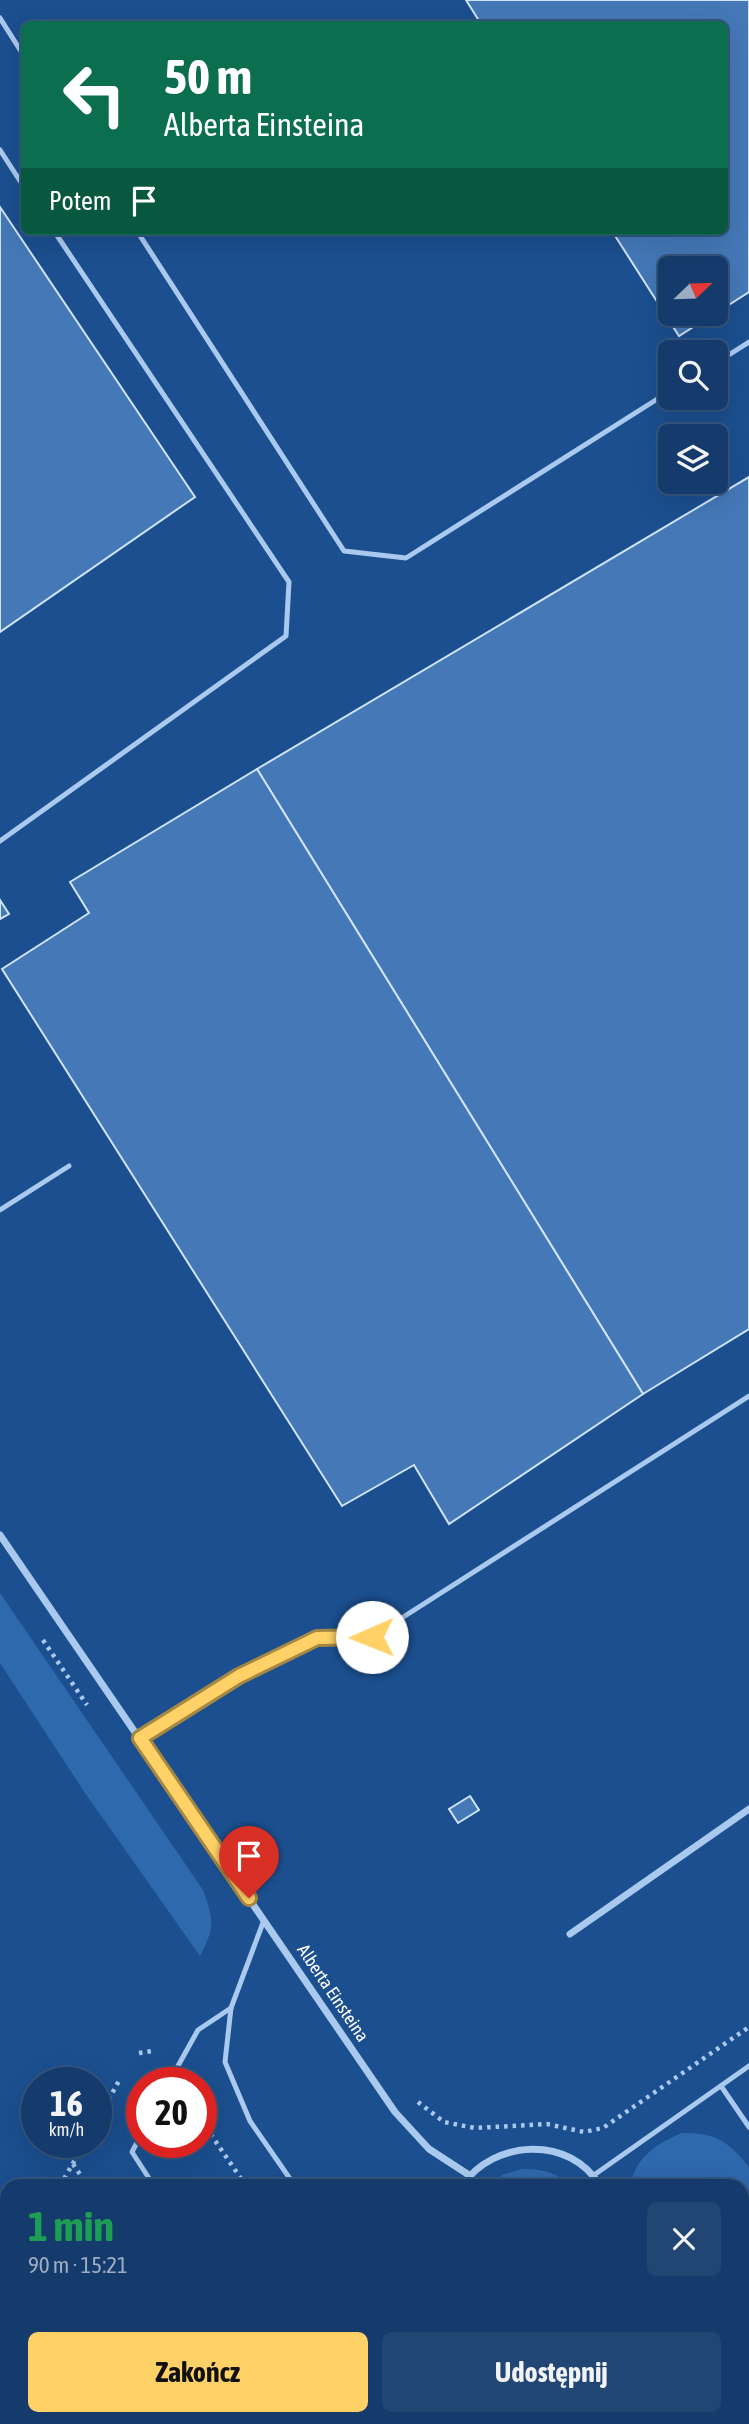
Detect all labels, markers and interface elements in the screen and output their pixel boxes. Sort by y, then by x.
text: 50 m [164,48,252,104]
icon: left [49,49,140,140]
text: Alberta Einsteina [164,106,364,143]
icon: arrive [125,182,163,220]
text: Potem [49,186,111,216]
north arrow [658,256,728,326]
map controls [658,256,728,494]
button: search [658,340,728,410]
button: layers [658,424,728,494]
position arrow [335,1600,409,1674]
pin [219,1826,279,1898]
icon: arrive [230,1837,268,1875]
street label: Alberta Einsteina [293,1940,374,2045]
speed limit sign: 20 [126,2067,217,2158]
text: 16 [50,2083,83,2123]
text: km/h [49,2119,84,2140]
text: 1 min [28,2202,114,2250]
button: close [647,2202,721,2276]
text: 90 m · 15:21 [28,2252,128,2278]
button: Zakończ [28,2332,368,2412]
button: Udostępnij [382,2332,721,2412]

